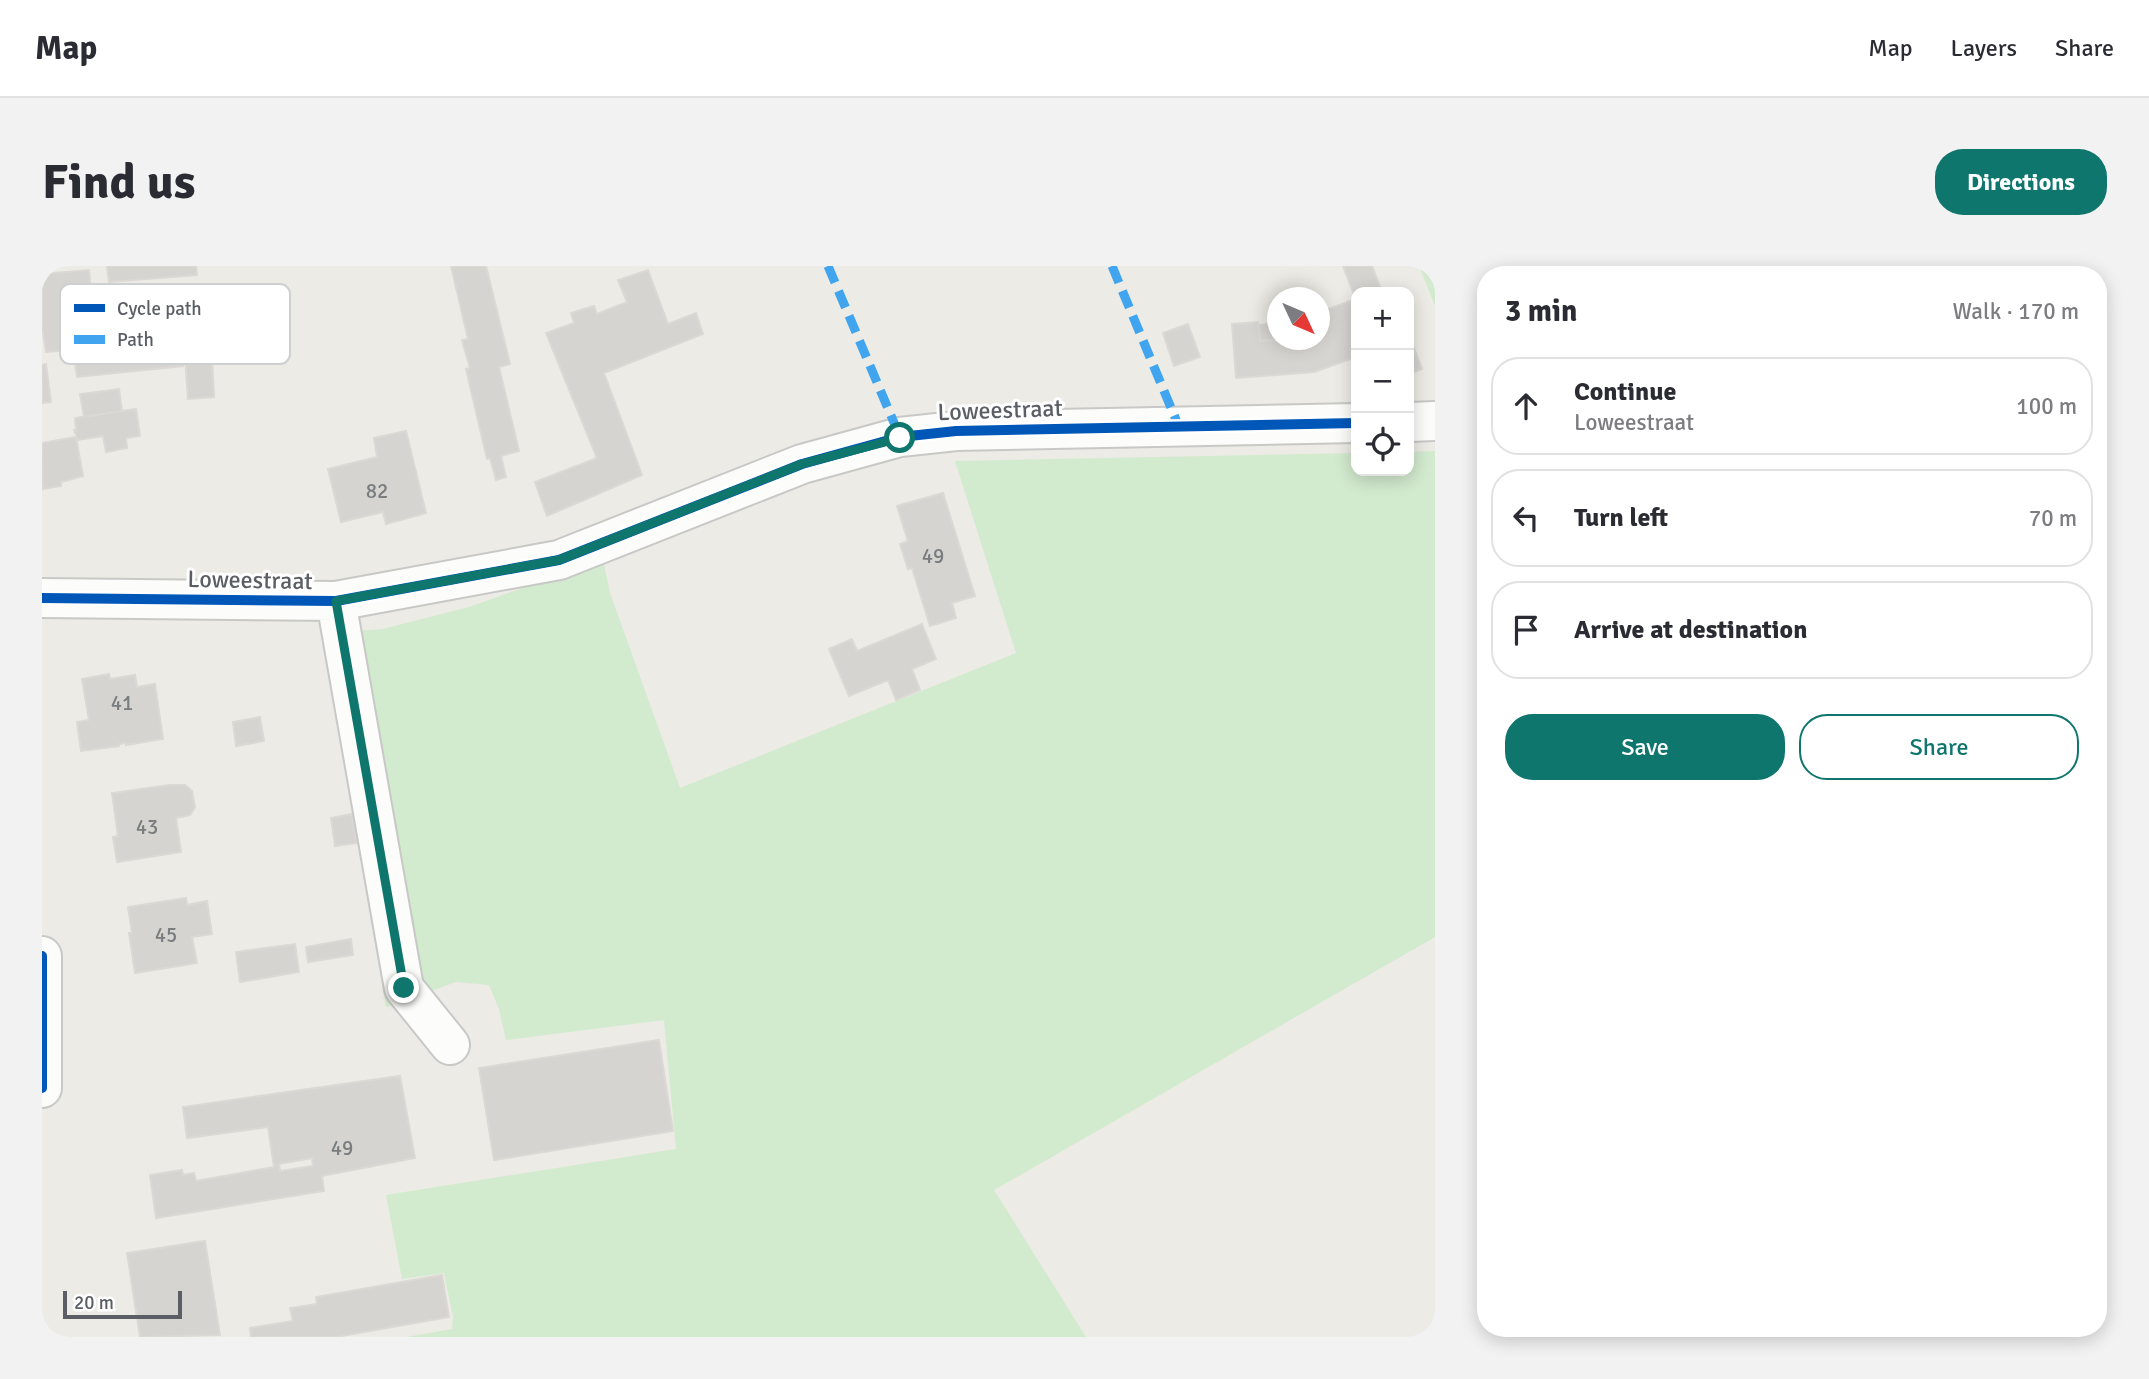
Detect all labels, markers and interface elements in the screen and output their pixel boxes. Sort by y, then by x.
text: Map [35,28,97,69]
text: Map [1868,33,1913,63]
text: Layers [1951,33,2017,63]
text: Share [2055,33,2114,63]
button: Directions [1935,149,2107,215]
text: Find us [42,152,195,212]
legend [60,284,290,364]
north arrow [1267,287,1330,350]
map controls [1351,287,1414,476]
button: + [1351,287,1414,350]
text: 3 min [1505,293,1577,330]
text: Cycle path [117,297,202,321]
text: Walk · 170 m [1953,297,2079,326]
text: Path [117,328,154,352]
button: − [1351,350,1414,413]
text: Continue [1574,376,1676,408]
icon: ahead [1507,387,1545,425]
text: 100 m [2016,392,2077,421]
street label: Loweestraat [937,393,1063,427]
text: Loweestraat [1574,408,1694,437]
button: locate [1351,413,1414,476]
route start [884,422,915,453]
house number: 82 [366,478,388,504]
icon: left [1507,499,1545,537]
text: Turn left [1574,502,1668,534]
text: 70 m [2029,504,2077,533]
house number: 49 [922,543,944,569]
street label: Loweestraat [187,564,313,596]
icon: arrive [1507,611,1545,649]
text: Arrive at destination [1574,614,1807,646]
house number: 41 [111,690,133,716]
button: Save [1505,714,1785,780]
button: Share [1799,714,2079,780]
house number: 43 [136,814,158,840]
house number: 45 [155,922,177,948]
route end [388,972,419,1003]
house number: 49 [331,1135,353,1161]
scale bar [63,1288,182,1320]
text: 20 m [74,1291,114,1315]

